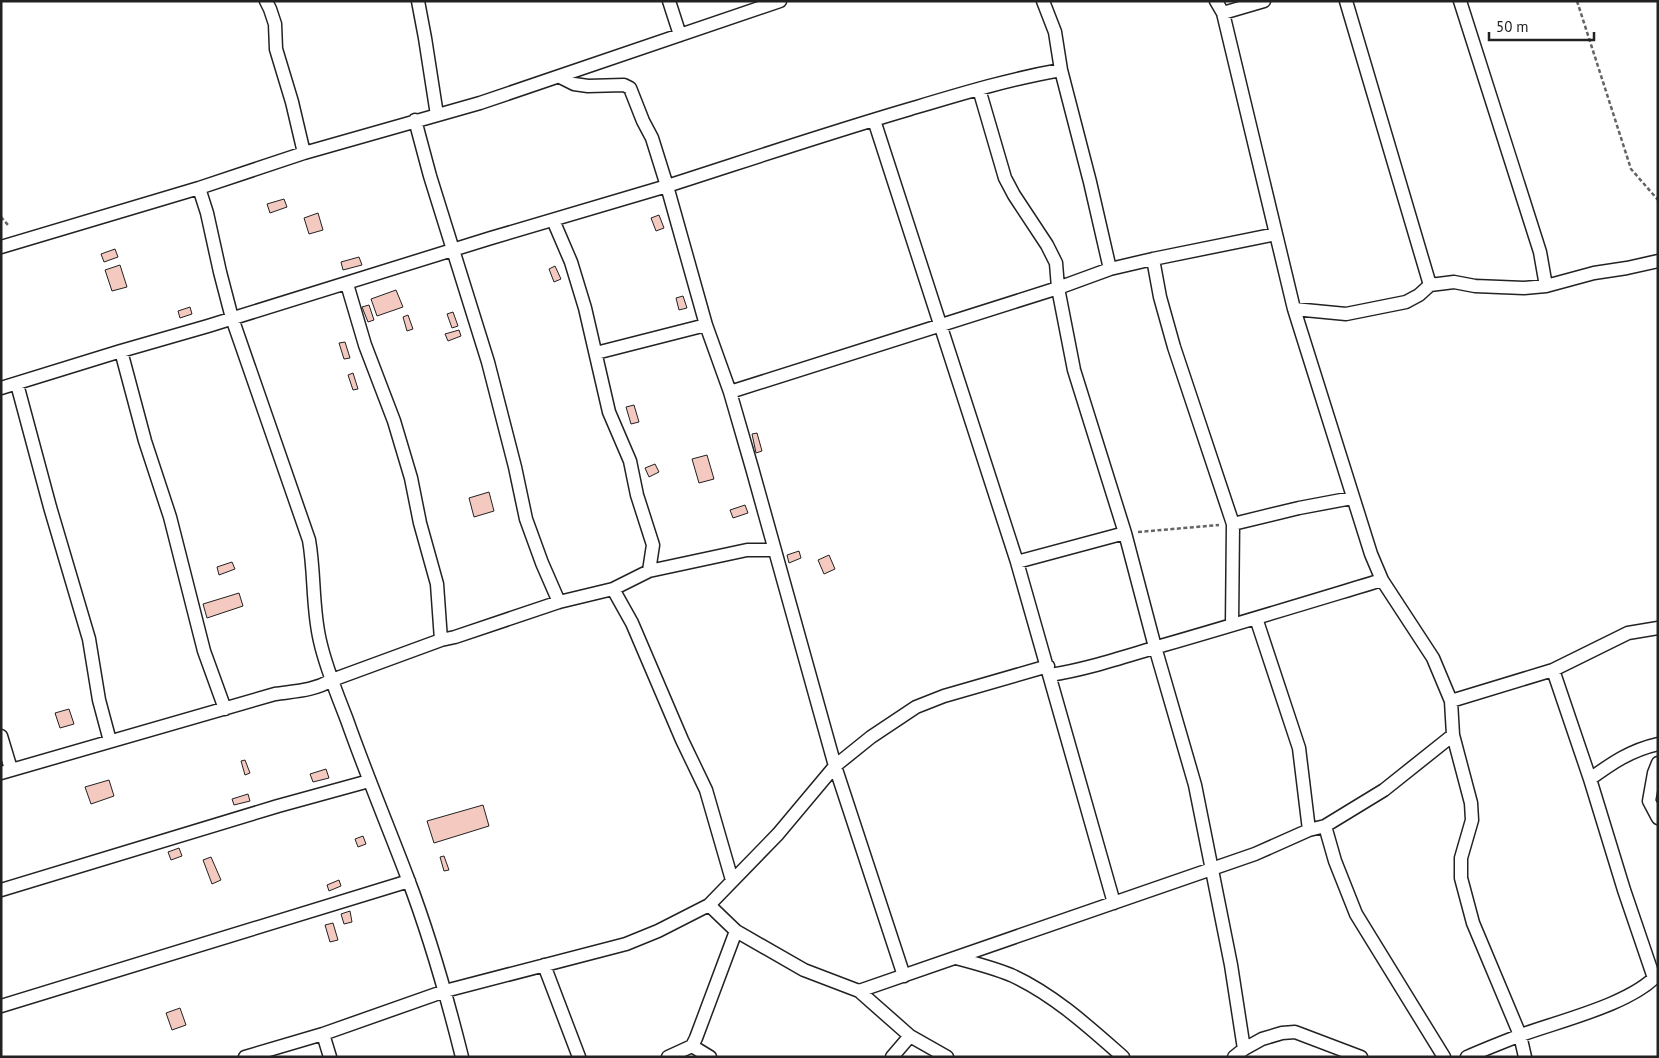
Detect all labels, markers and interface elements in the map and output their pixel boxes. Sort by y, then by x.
scale bar [1489,10,1594,42]
text: 50 m [1496,17,1529,36]

